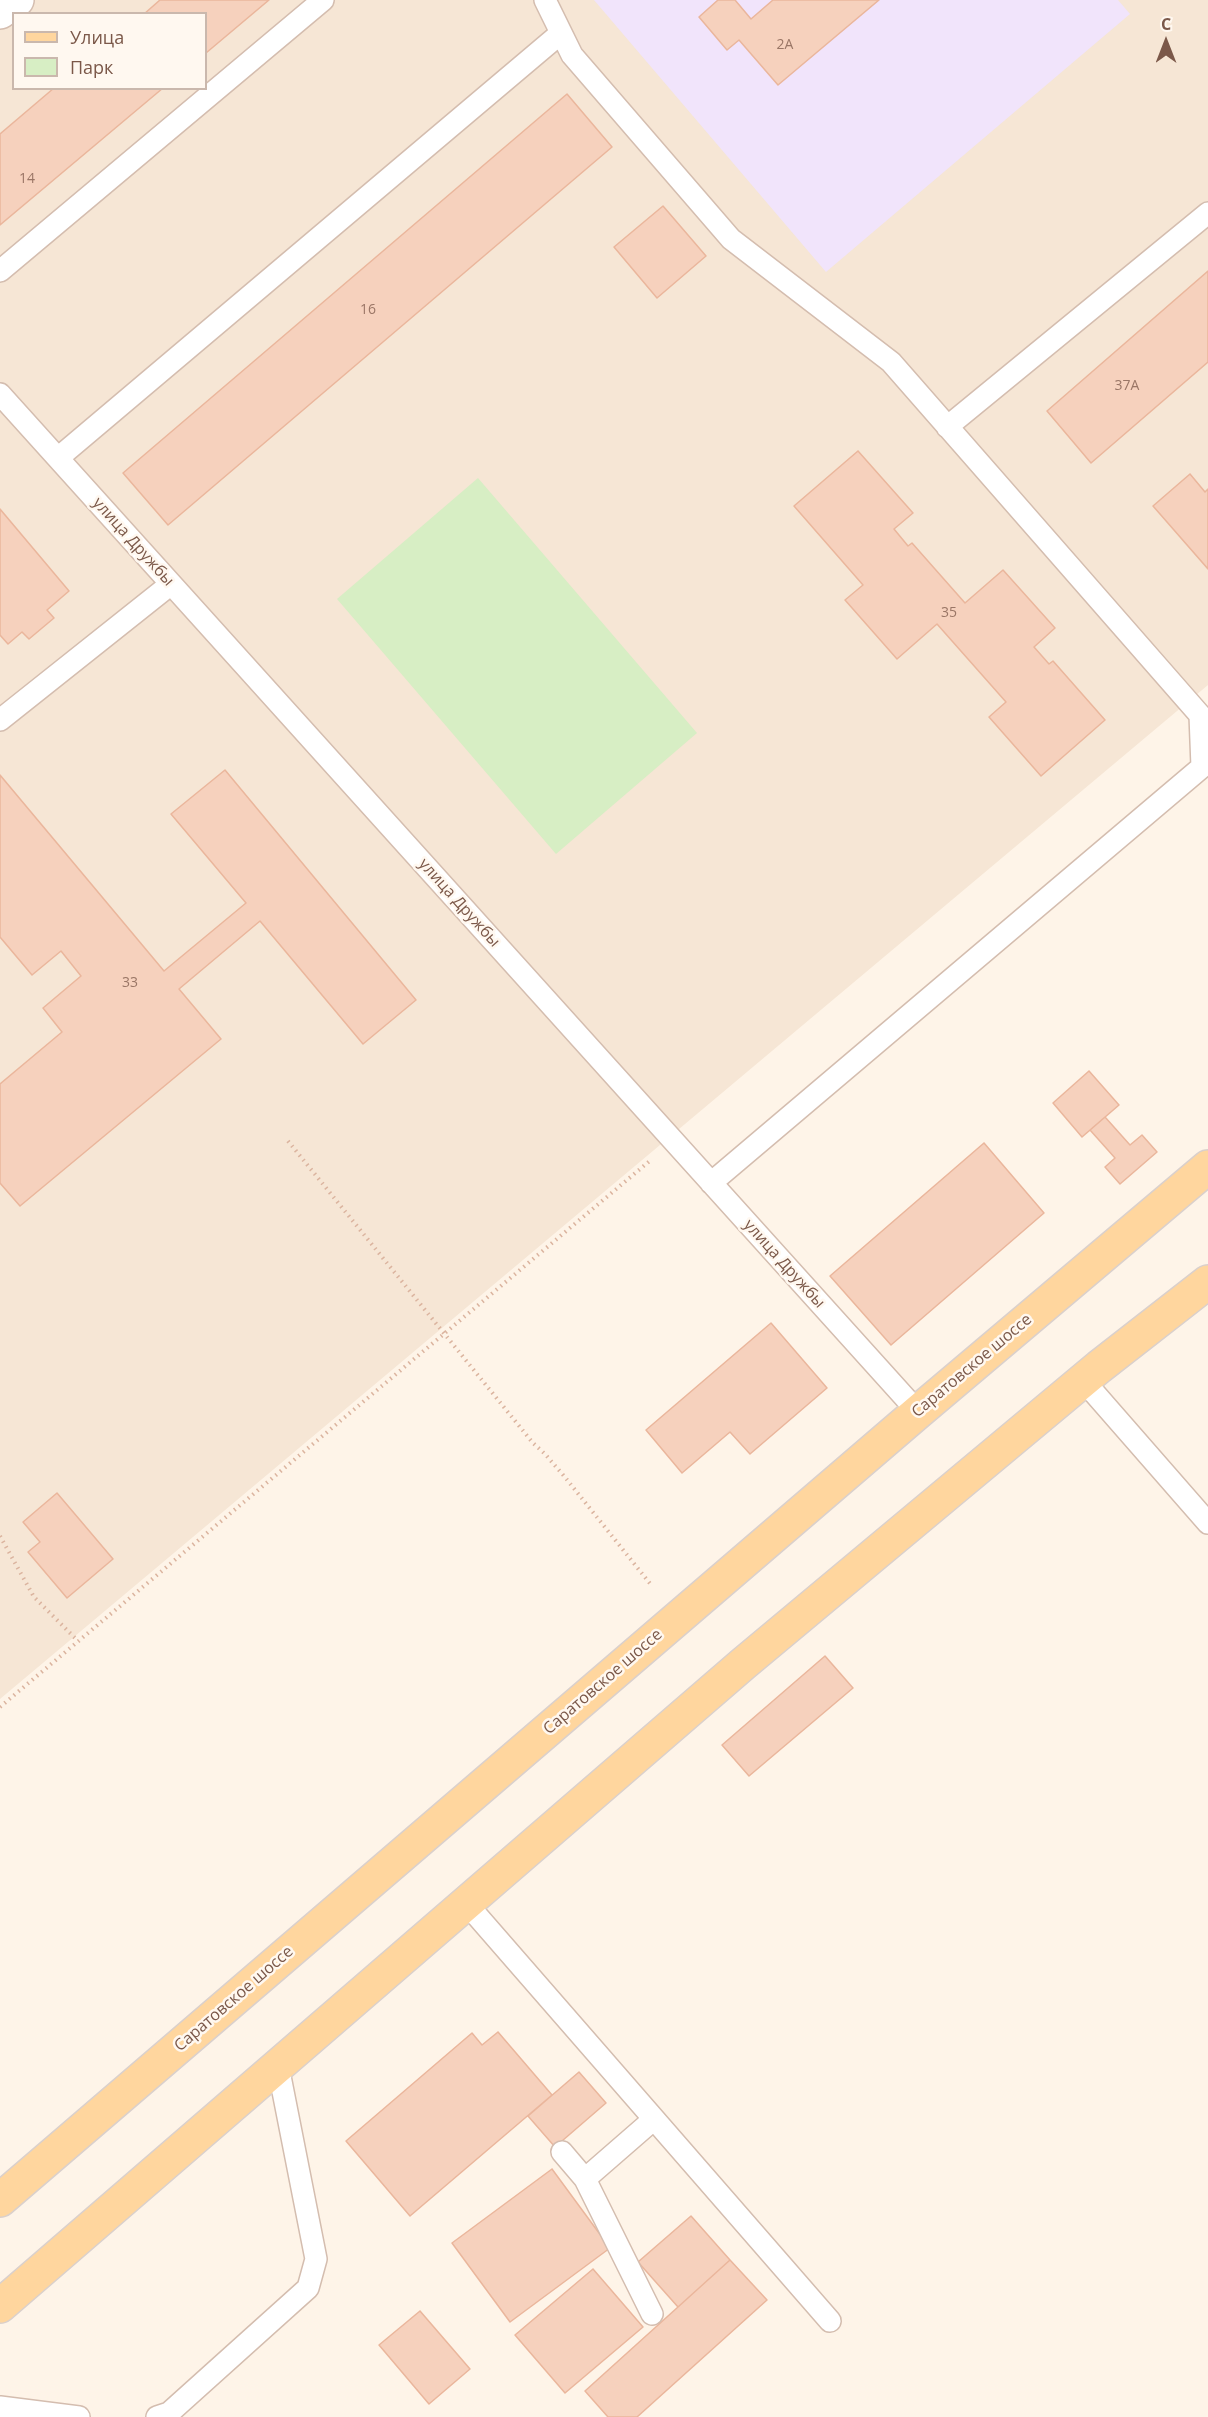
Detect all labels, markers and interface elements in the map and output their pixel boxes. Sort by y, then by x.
legend [12,12,207,90]
north arrow [1136,12,1196,72]
text: С [1161,13,1171,35]
text: Улица [70,25,124,49]
house number: 2А [777,37,793,53]
text: Парк [70,55,113,79]
house number: 14 [19,171,35,187]
house number: 16 [360,302,376,318]
house number: 37А [1115,378,1139,394]
street label: улица Дружбы [88,494,178,590]
house number: 35 [941,605,957,621]
street label: улица Дружбы [414,855,504,951]
house number: 33 [122,975,138,991]
street label: улица Дружбы [739,1216,829,1312]
street label: Саратовское шоссе [908,1310,1036,1422]
street label: Саратовское шоссе [540,1625,666,1739]
street label: Саратовское шоссе [171,1942,297,2056]

